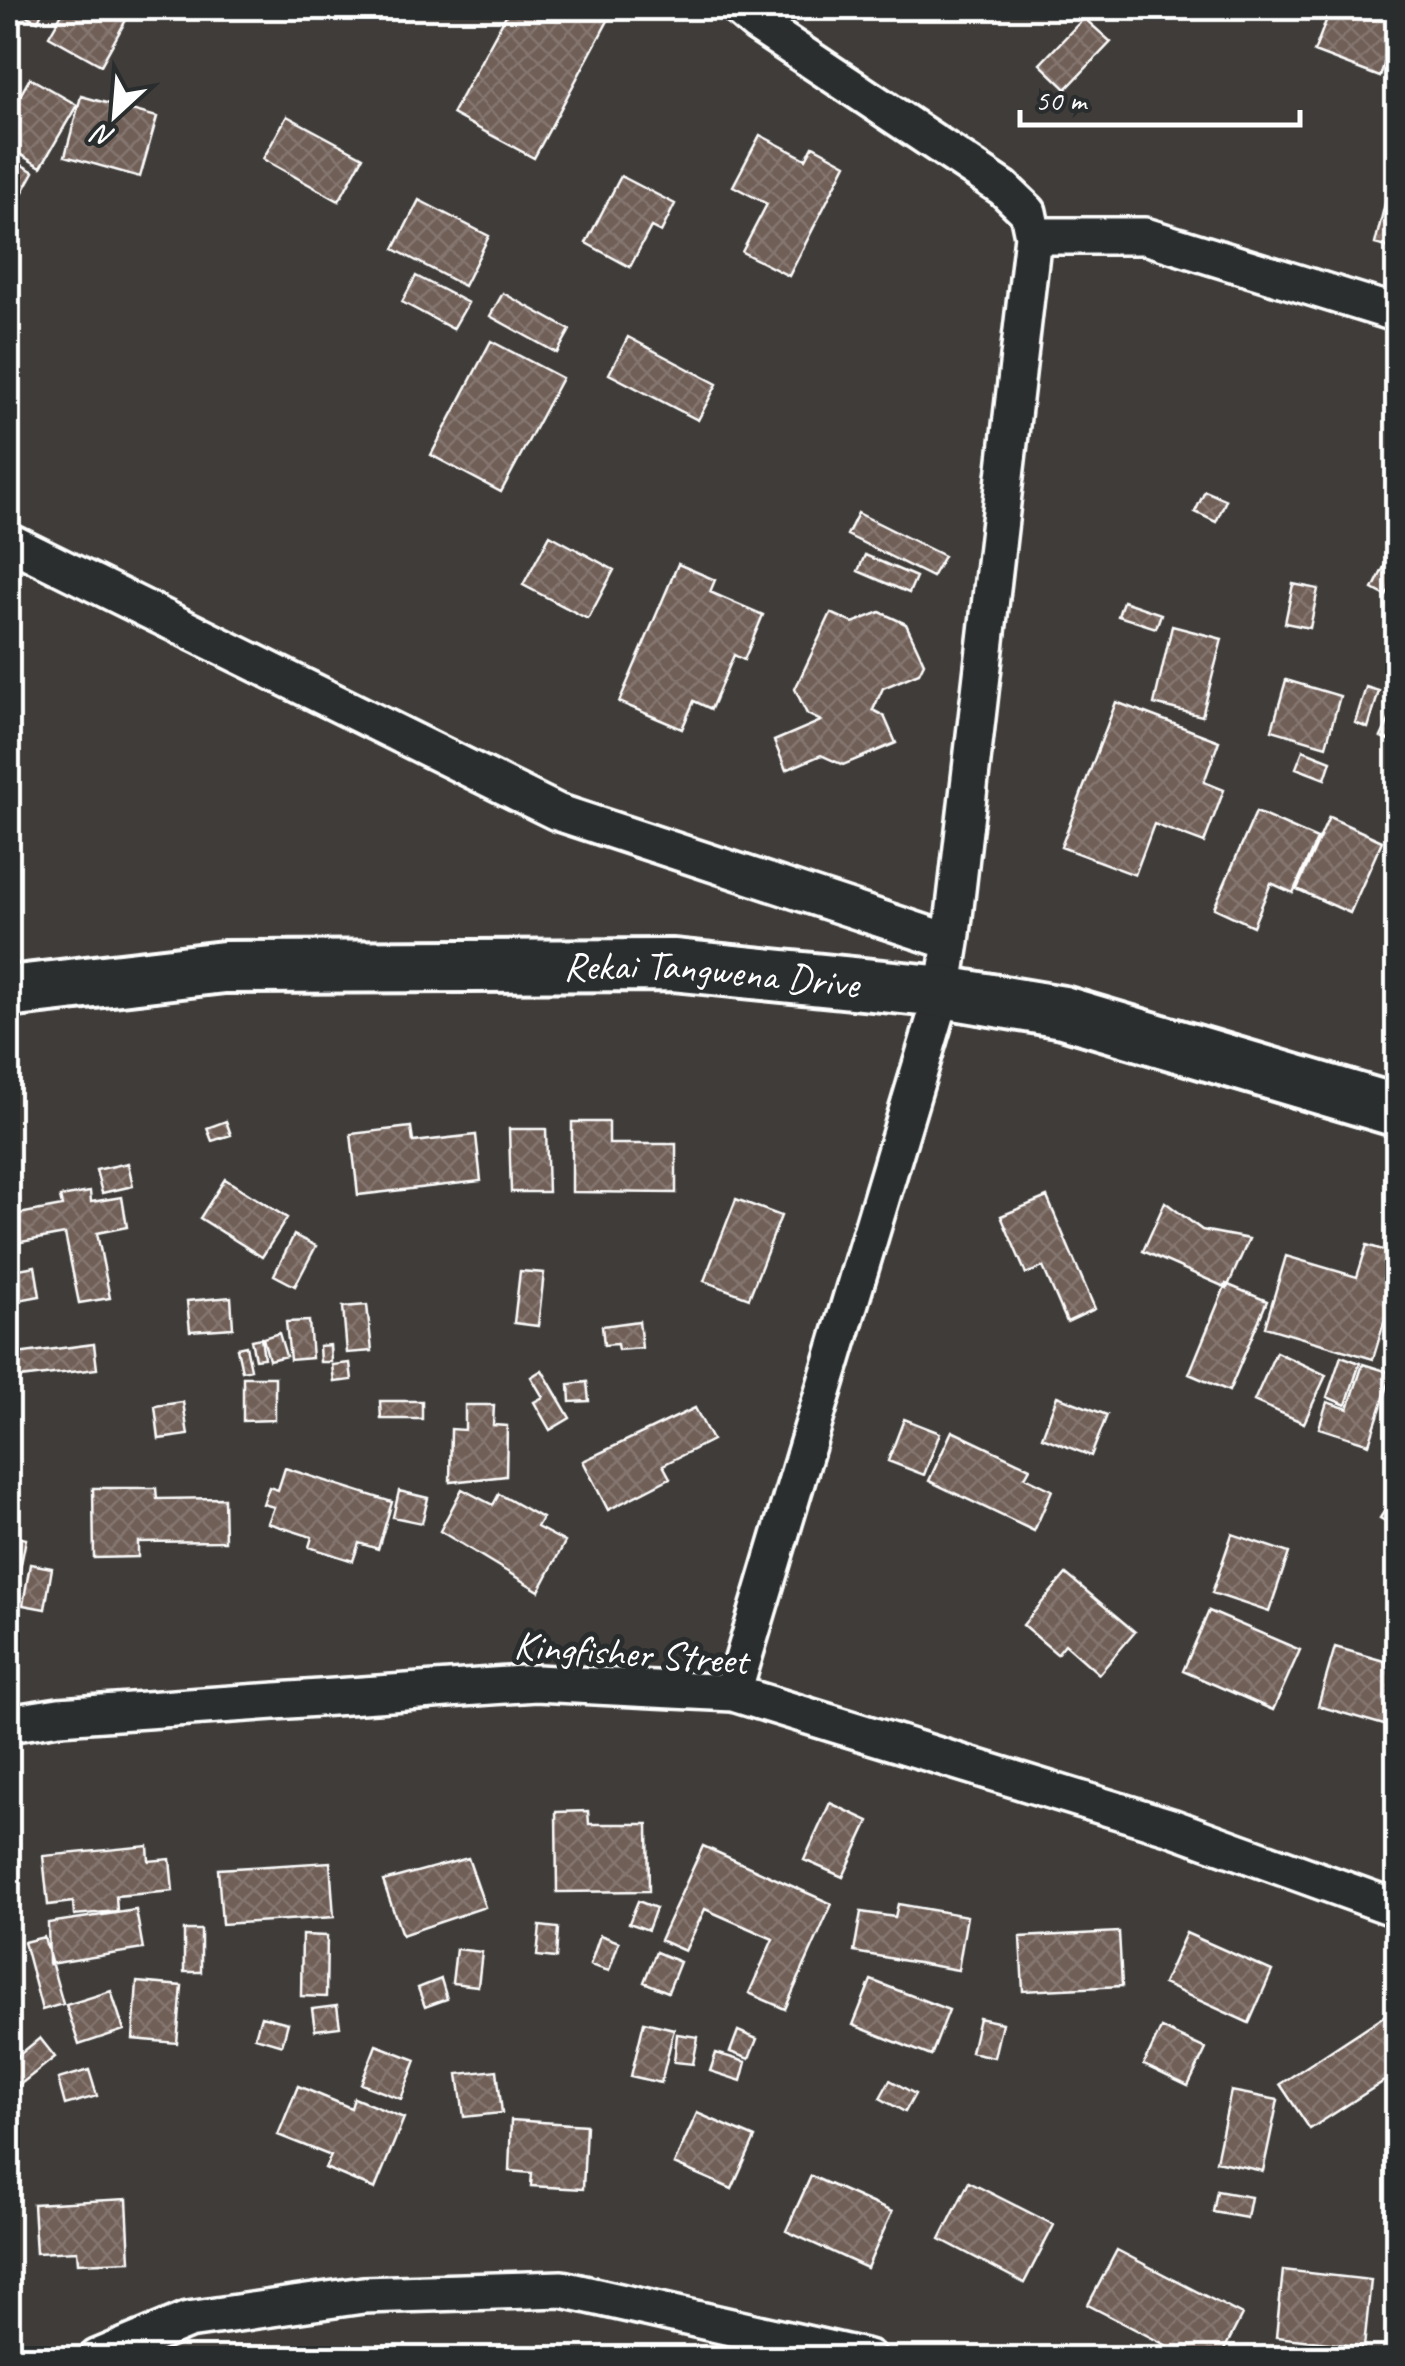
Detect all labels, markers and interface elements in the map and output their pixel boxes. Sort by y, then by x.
north arrow [65,65,165,165]
scale bar [1020,65,1300,127]
text: 50 m [1035,81,1088,119]
text: N [85,115,120,157]
street label: Rekai Tangwena Drive [563,941,864,1010]
street label: Kingfisher Street [512,1620,753,1686]

